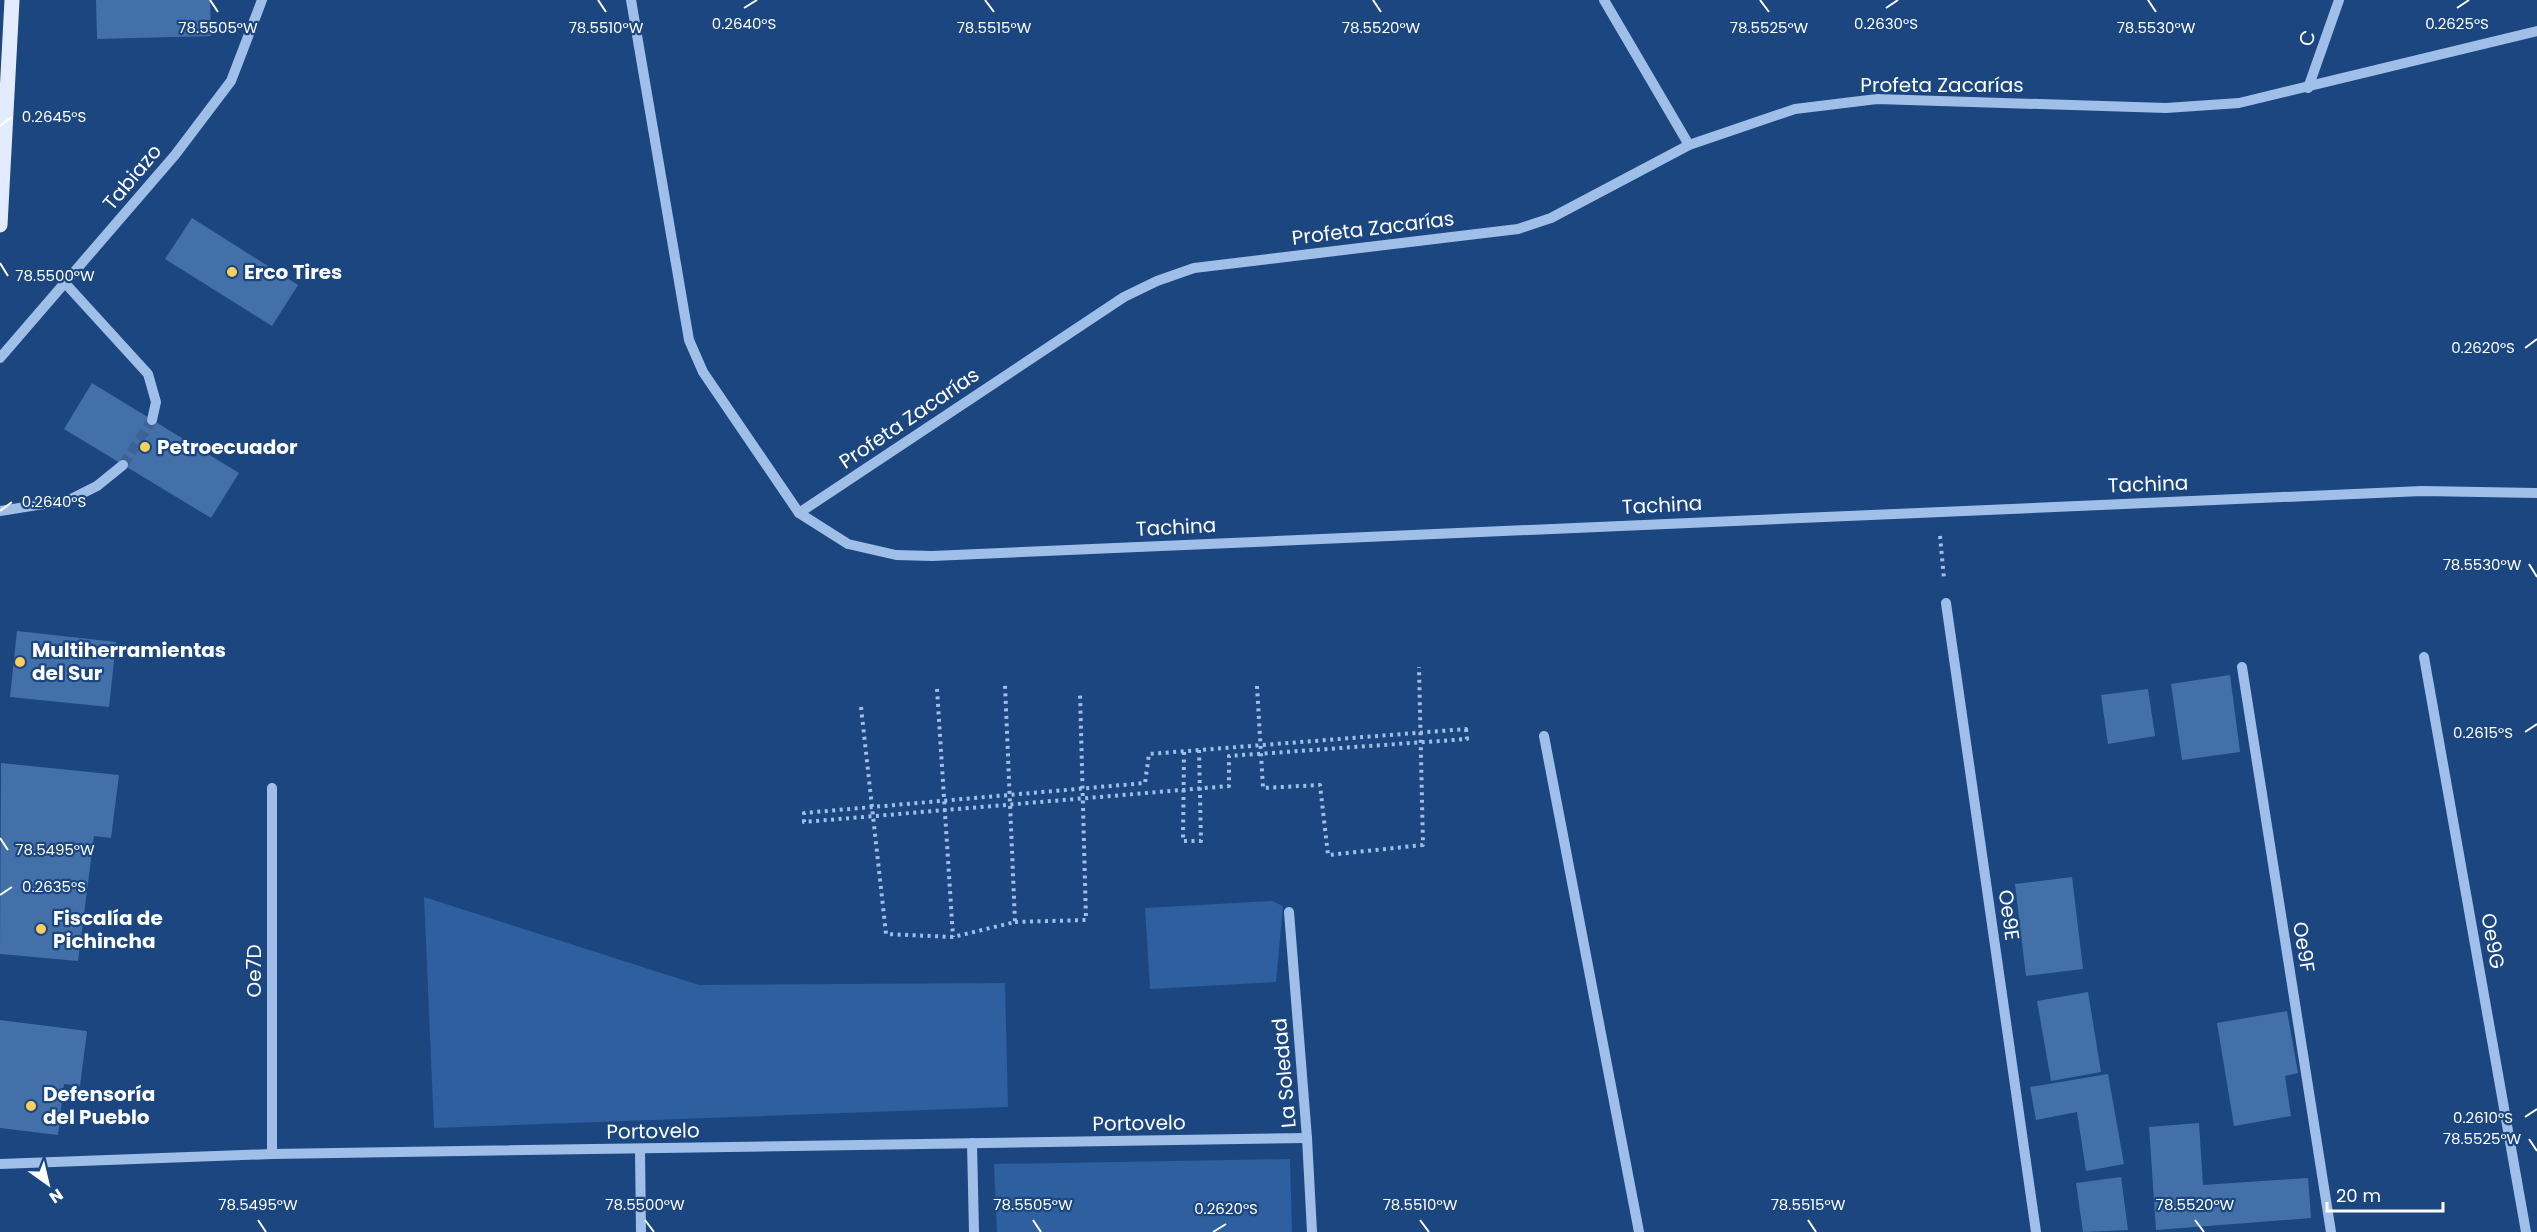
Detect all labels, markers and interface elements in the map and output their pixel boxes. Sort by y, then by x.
text: 0.2640°S [712,13,776,34]
text: 0.2630°S [1854,13,1918,34]
text: 0.2625°S [2425,13,2489,34]
text: 78.5505°W [178,17,258,38]
text: 78.5510°W [569,17,644,38]
text: 78.5515°W [957,17,1032,38]
text: 78.5520°W [1342,17,1421,38]
text: 78.5525°W [1730,17,1809,38]
text: 78.5530°W [2117,17,2196,38]
street label: C [2291,26,2323,50]
street label: Profeta Zacarías [1860,71,2024,99]
text: 0.2645°S [22,106,86,127]
street label: Tabiazo [96,138,168,216]
street label: Profeta Zacarías [1290,204,1456,252]
place label: Erco Tires [244,258,342,286]
text: 78.5500°W [15,265,95,286]
marker: Erco Tires [225,265,239,279]
text: 0.2620°S [2451,337,2515,358]
street label: Profeta Zacarías [833,361,985,475]
place label: Petroecuador [157,433,298,461]
marker: Petroecuador [138,440,152,454]
street label: Tachina [2107,469,2189,499]
street label: Tachina [1621,489,1703,521]
text: 0.2640°S [22,491,86,512]
street label: Tachina [1135,511,1217,543]
text: 78.5530°W [2443,554,2522,575]
place label: Multiherramientas del Sur [32,636,226,687]
marker: Multiherramientas del Sur [13,655,27,669]
text: 0.2615°S [2453,722,2513,743]
text: 78.5495°W [15,839,95,860]
text: 0.2635°S [22,876,86,897]
street label: Oe9E [1992,888,2026,942]
place label: Fiscalía de Pichincha [53,904,163,955]
street label: Oe9G [2474,911,2512,971]
street label: Oe9F [2286,920,2322,974]
marker: Fiscalía de Pichincha [34,922,48,936]
street label: Oe7D [240,944,268,998]
street label: La Soledad [1265,1017,1303,1129]
place label: Defensoría del Pueblo [43,1080,155,1131]
marker: Defensoría del Pueblo [24,1099,38,1113]
text: 0.2610°S [2453,1107,2513,1128]
street label: Portovelo [1092,1108,1186,1138]
street label: Portovelo [606,1116,700,1146]
text: 78.5525°W [2443,1128,2522,1149]
north arrow [18,1154,78,1214]
scale bar [2327,1175,2442,1213]
text: N [45,1183,68,1209]
text: 20 m [2336,1183,2381,1208]
text: 78.5495°W [218,1194,298,1215]
text: 78.5500°W [605,1194,685,1215]
text: 78.5505°W [993,1194,1073,1215]
text: 78.5510°W [1383,1194,1458,1215]
text: 78.5515°W [1771,1194,1846,1215]
text: 78.5520°W [2156,1194,2235,1215]
text: 0.2620°S [1194,1198,1258,1219]

